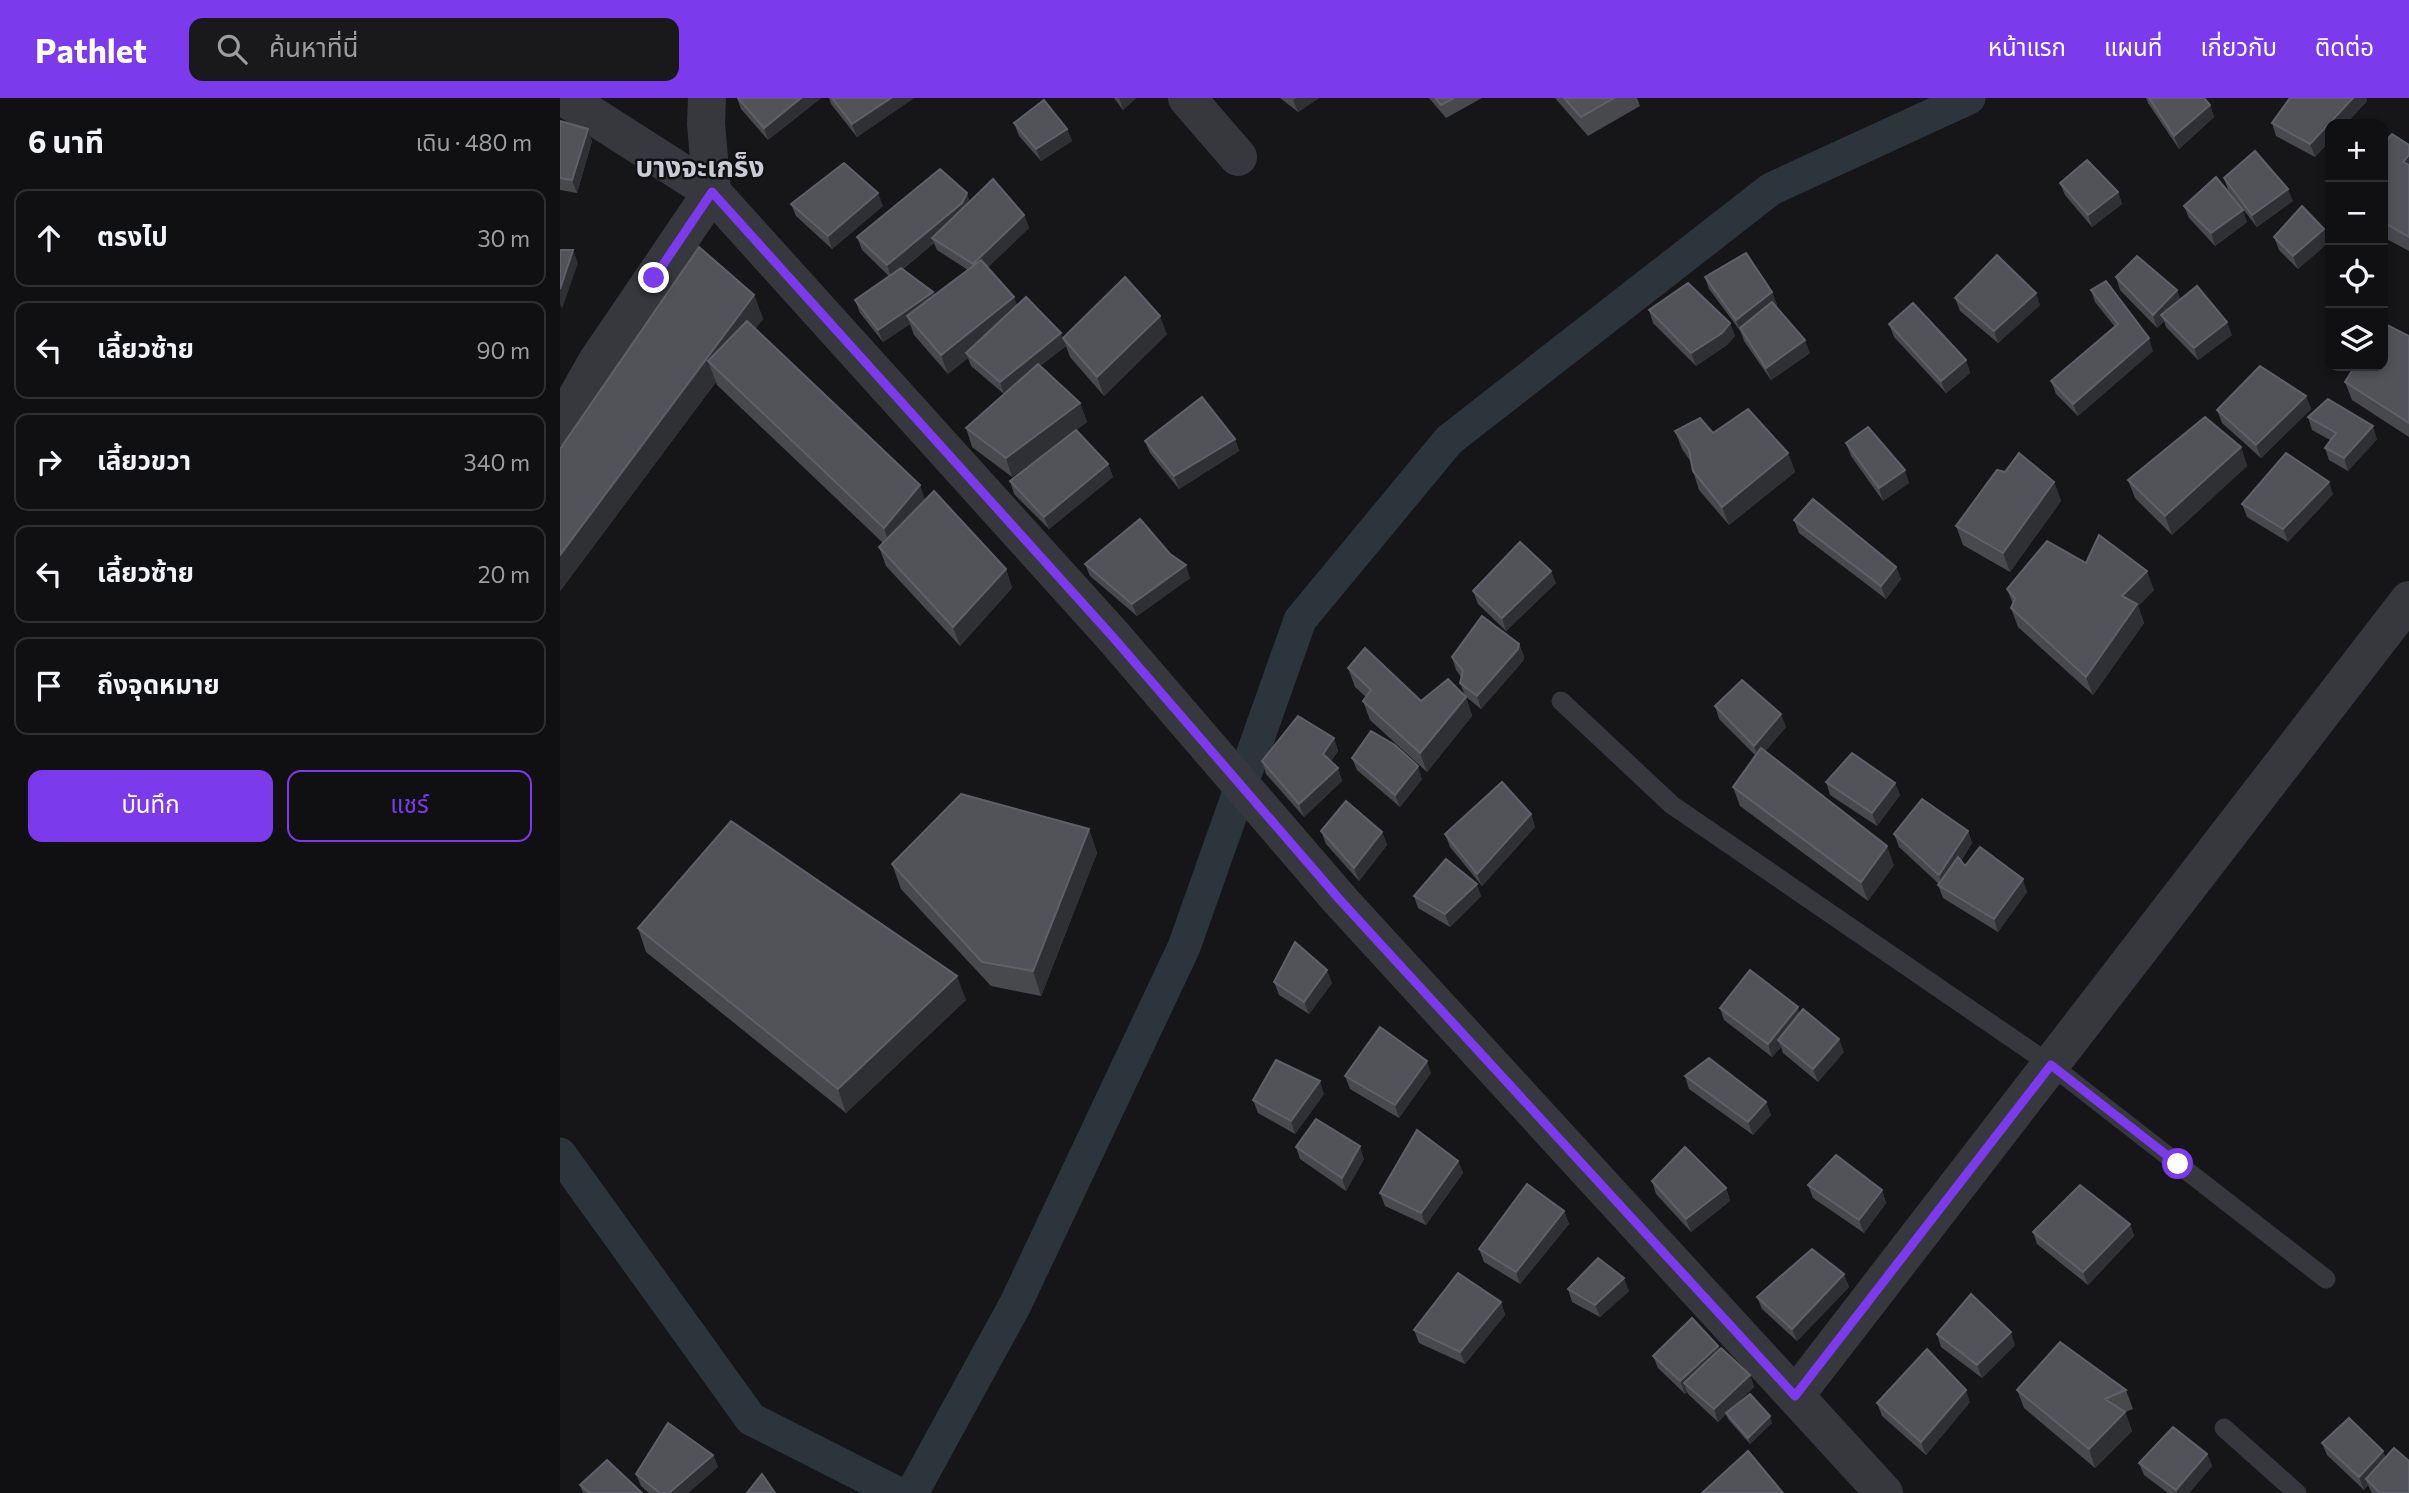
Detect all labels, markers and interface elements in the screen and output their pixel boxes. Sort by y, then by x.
search box [189,18,679,81]
text: Pathlet [35,29,147,70]
icon: search [213,30,251,68]
text: ค้นหาที่นี่ [269,31,359,62]
text: หน้าแรก [1988,32,2066,61]
text: แผนที่ [2104,32,2162,61]
text: เกี่ยวกับ [2200,32,2277,61]
text: ติดต่อ [2315,32,2374,61]
map controls [2325,119,2388,371]
button: + [2325,119,2388,182]
text: 6 นาที [28,122,104,159]
text: เดิน · 480 m [416,128,532,156]
district label: บางจะเกร็ง [635,149,765,183]
button: − [2325,182,2388,245]
icon: ahead [30,219,68,257]
text: ตรงไป [97,220,168,251]
text: 30 m [477,224,530,252]
button: locate [2325,245,2388,308]
route end [638,262,669,293]
button: layers [2325,308,2388,371]
icon: left [30,331,68,369]
text: เลี้ยวซ้าย [97,332,194,363]
text: 90 m [477,336,530,364]
icon: right [30,443,68,481]
text: เลี้ยวขวา [97,444,191,475]
text: 340 m [464,448,530,476]
icon: left [30,555,68,593]
text: เลี้ยวซ้าย [97,556,194,587]
text: 20 m [478,560,530,588]
icon: arrive [30,667,68,705]
text: ถึงจุดหมาย [97,668,220,699]
button: บันทึก [28,770,273,842]
button: แชร์ [287,770,532,842]
route start [2162,1148,2193,1179]

